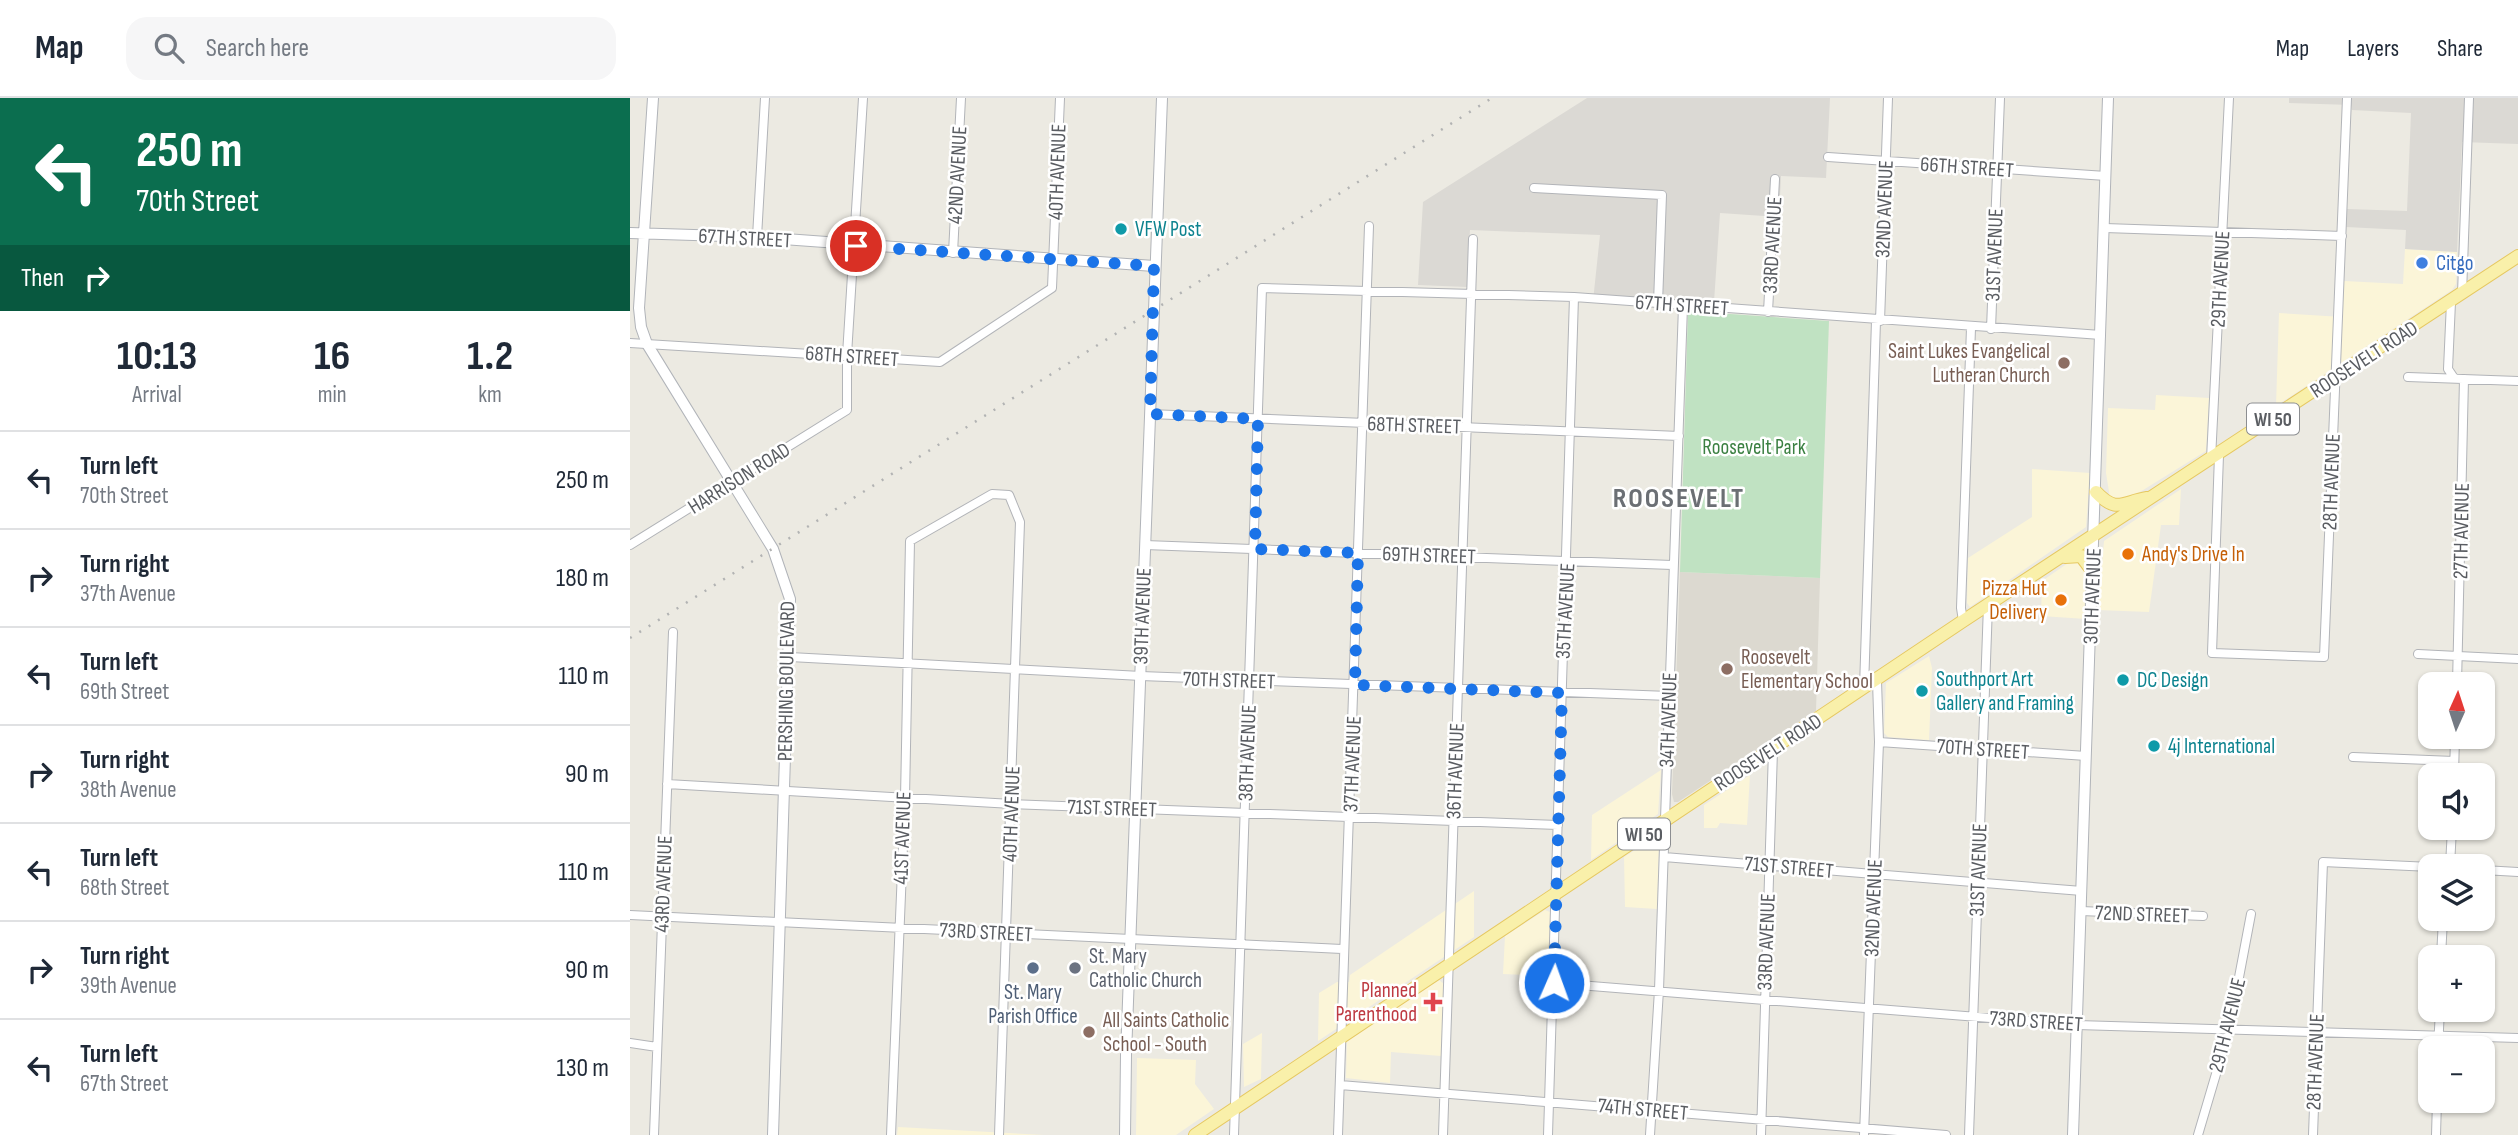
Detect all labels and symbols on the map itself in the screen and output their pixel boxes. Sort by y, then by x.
street label: 40TH AVENUE [1043,123,1072,221]
street label: 42ND AVENUE [942,125,973,225]
street label: 66TH STREET [1919,152,2015,183]
street label: 32ND AVENUE [1870,160,1899,258]
street label: 33RD AVENUE [1757,196,1788,294]
street label: 31ST AVENUE [1980,208,2009,302]
pin [826,216,886,276]
place label: VFW Post [1135,217,1202,242]
marker: VFW Post [1113,221,1129,237]
street label: 67TH STREET [698,224,793,253]
street label: 29TH AVENUE [2205,230,2236,328]
place label: Citgo [2436,251,2474,276]
marker: Citgo [2414,255,2430,271]
street label: 67TH STREET [1634,290,1730,321]
street label: ROOSEVELT ROAD [2306,315,2423,403]
place label: Saint Lukes Evangelical Lutheran Church [1888,339,2050,388]
street label: 68TH STREET [804,341,900,372]
marker: Saint Lukes Evangelical Lutheran Church [2056,355,2072,371]
road number: WI 50 [2247,404,2299,434]
street label: 68TH STREET [1367,411,1462,440]
street label: 28TH AVENUE [2317,433,2346,531]
park label: Roosevelt Park [1702,435,1806,460]
street label: HARRISON ROAD [684,437,795,520]
district label: ROOSEVELT [1613,482,1745,515]
street label: 27TH AVENUE [2448,483,2475,579]
street label: 69TH STREET [1382,541,1477,570]
place label: Andy's Drive In [2141,542,2245,567]
marker: Andy's Drive In [2120,546,2136,562]
street label: 30TH AVENUE [2078,547,2107,645]
street label: 35TH AVENUE [1551,562,1580,660]
street label: 39TH AVENUE [1128,567,1157,665]
place label: Pizza Hut Delivery [1982,576,2047,625]
marker: Pizza Hut Delivery [2053,592,2069,608]
street label: PERSHING BOULEVARD [773,601,800,761]
place label: Roosevelt Elementary School [1741,645,1873,694]
marker: Roosevelt Elementary School [1719,661,1735,677]
street label: 70TH STREET [1182,666,1276,695]
place label: Southport Art Gallery and Framing [1936,667,2074,716]
place label: DC Design [2137,668,2208,693]
street label: 34TH AVENUE [1654,672,1683,768]
marker: DC Design [2115,672,2131,688]
north arrow [2418,672,2496,749]
marker: Southport Art Gallery and Framing [1914,683,1930,699]
street label: 38TH AVENUE [1233,704,1262,802]
street label: ROOSEVELT ROAD [1710,708,1827,796]
street label: 37TH AVENUE [1338,715,1367,813]
street label: 36TH AVENUE [1441,722,1470,820]
street label: 70TH STREET [1936,734,2030,765]
place label: 4j International [2168,734,2275,759]
marker: 4j International [2146,738,2162,754]
street label: 40TH AVENUE [997,765,1026,863]
street label: 41ST AVENUE [888,791,917,885]
street label: 71ST STREET [1067,794,1158,823]
road number: WI 50 [1618,818,1670,849]
street label: 31ST AVENUE [1964,823,1993,917]
street label: 43RD AVENUE [649,835,678,933]
street label: 71ST STREET [1743,851,1835,884]
street label: 32ND AVENUE [1859,859,1888,957]
street label: 33RD AVENUE [1752,893,1781,991]
street label: 72ND STREET [2094,900,2190,929]
street label: 73RD STREET [939,918,1034,947]
place label: St. Mary Catholic Church [1089,944,1202,993]
position arrow [1517,946,1591,1020]
marker: St. Mary Parish Office [1025,960,1041,976]
marker: St. Mary Catholic Church [1067,960,1083,976]
street label: 29TH AVENUE [2204,975,2251,1075]
place label: Planned Parenthood [1335,978,1417,1027]
place label: St. Mary Parish Office [988,980,1078,1029]
marker: Planned Parenthood [1423,992,1443,1012]
street label: 73RD STREET [1988,1006,2084,1037]
place label: All Saints Catholic School - South [1102,1008,1229,1057]
street label: 28TH AVENUE [2301,1013,2330,1111]
marker: All Saints Catholic School - South [1081,1024,1097,1040]
street label: 74TH STREET [1597,1093,1690,1126]

